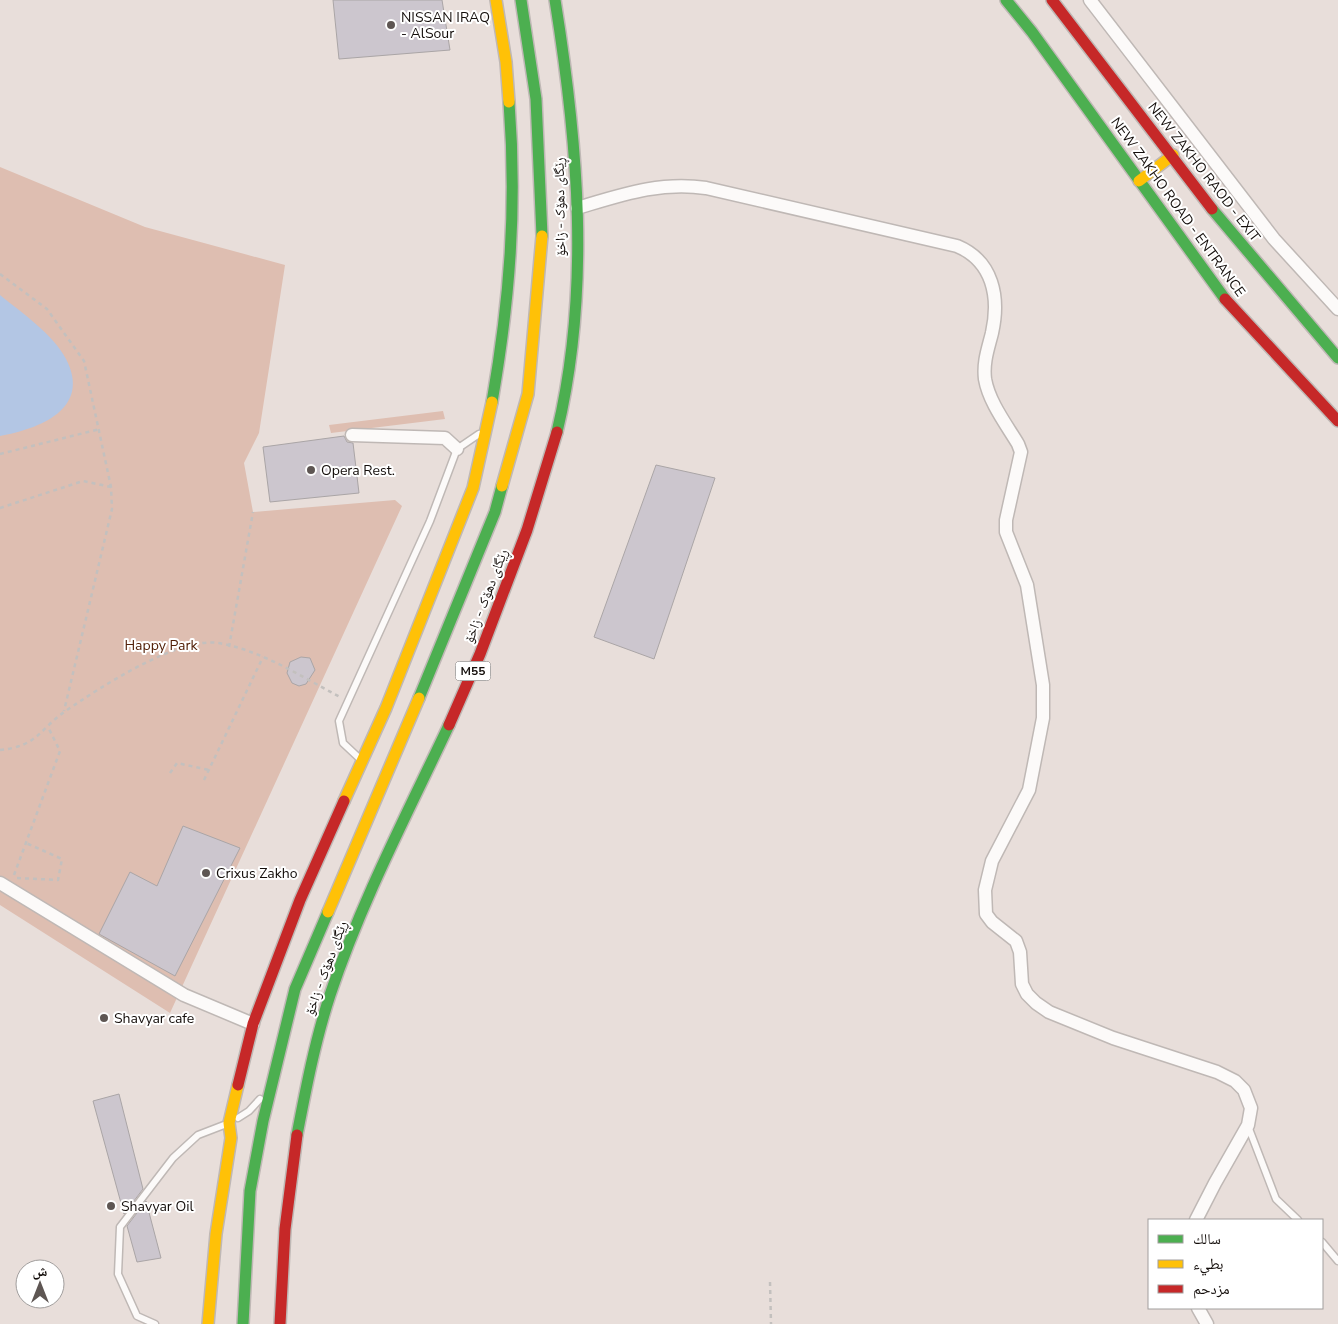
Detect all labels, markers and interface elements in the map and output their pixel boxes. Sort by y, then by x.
place label: NISSAN IRAQ - AlSour [401,8,490,43]
marker: NISSAN IRAQ - AlSour [385,19,397,31]
street label: NEW ZAKHO RAOD - EXIT [1144,98,1265,246]
street label: NEW ZAKHO ROAD - ENTRANCE [1106,113,1250,301]
street label: ڕێگای دهۆک - زاخۆ [550,157,572,257]
place label: Opera Rest. [321,461,395,480]
marker: Opera Rest. [305,464,317,476]
street label: ڕێگای دهۆک - زاخۆ [459,546,515,646]
park label: Happy Park [124,636,199,655]
road number: M55 [456,661,490,680]
place label: Crixus Zakho [216,864,298,883]
marker: Crixus Zakho [200,867,212,879]
street label: ڕێگای دهۆک - زاخۆ [300,918,354,1019]
place label: Shavyar cafe [114,1009,194,1028]
marker: Shavyar cafe [98,1012,110,1024]
place label: Shavyar Oil [121,1197,194,1216]
marker: Shavyar Oil [105,1200,117,1212]
legend [1148,1219,1323,1309]
text: سالك [1193,1229,1221,1249]
text: بطيء [1193,1254,1223,1276]
north arrow [15,1259,65,1309]
text: ش [33,1262,48,1281]
text: مزدحم [1193,1279,1230,1299]

